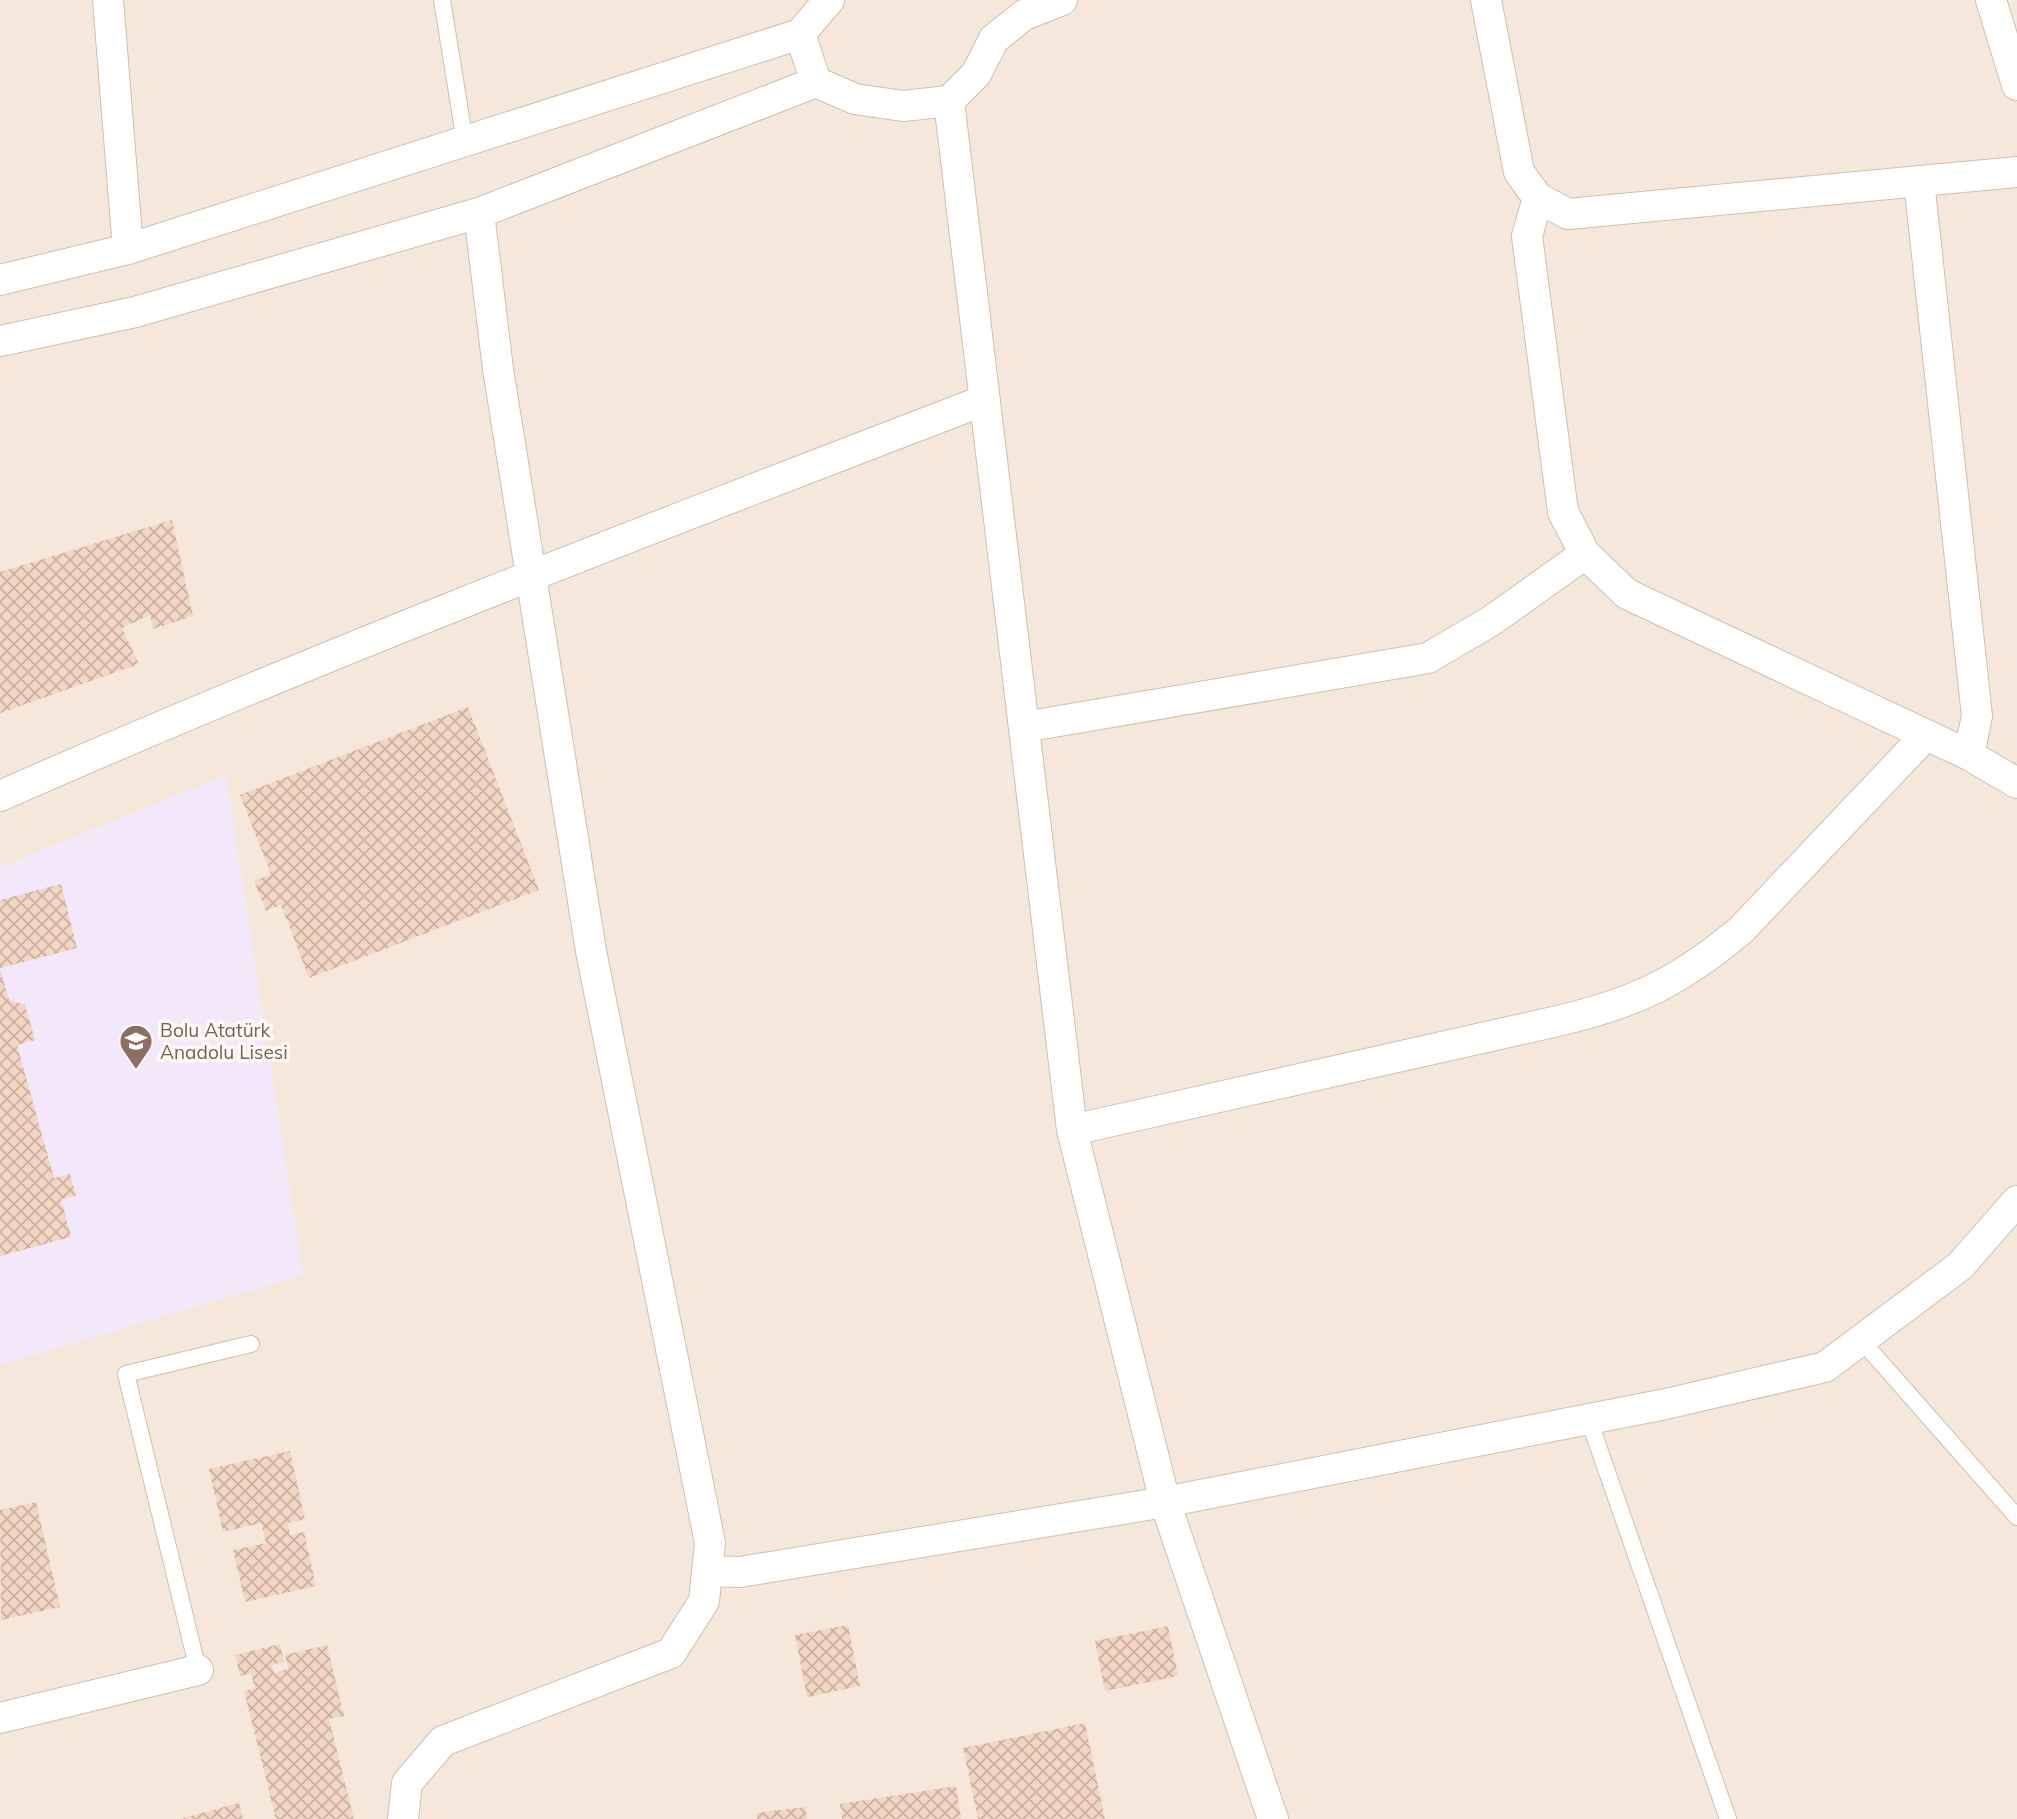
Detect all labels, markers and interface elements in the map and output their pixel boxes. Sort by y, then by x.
place label: Bolu Atatürk Anadolu Lisesi [160,1018,288,1064]
school or university icon: Bolu Atatürk Anadolu Lisesi [117,1022,155,1071]

